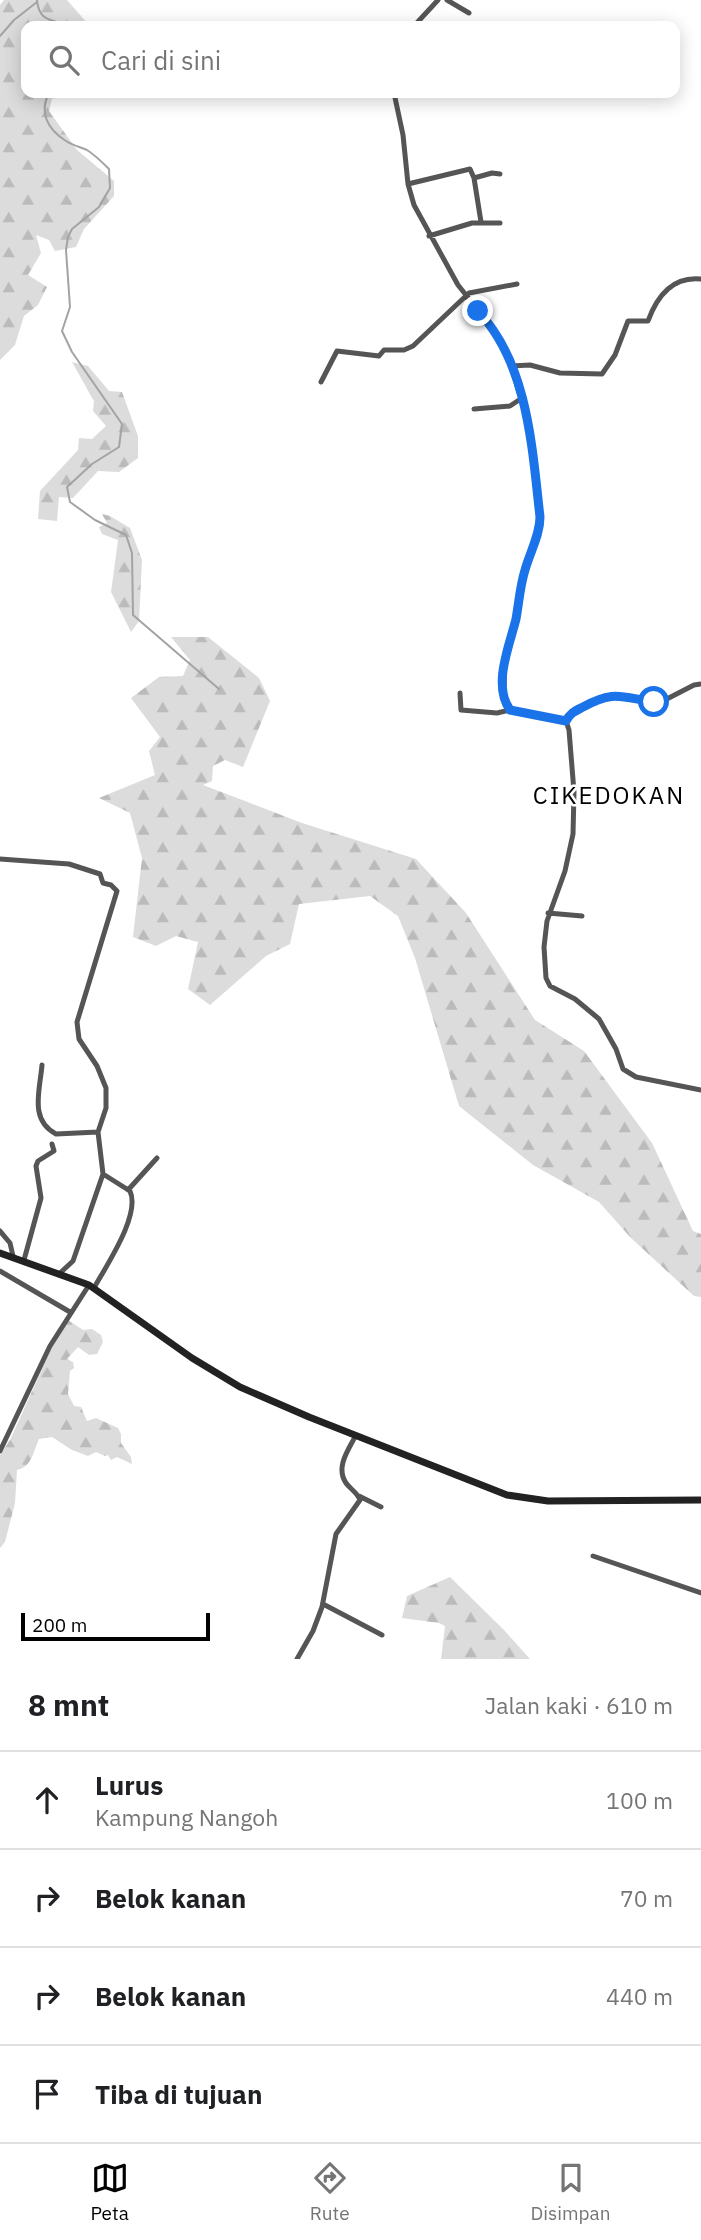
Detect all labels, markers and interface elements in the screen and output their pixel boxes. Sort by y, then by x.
search box [21,21,680,98]
icon: search [45,41,83,79]
text: Cari di sini [101,43,221,77]
route end [462,295,493,326]
route start [638,686,669,717]
district label: CIKEDOKAN [533,779,685,811]
scale bar [21,1610,210,1642]
text: 200 m [32,1613,87,1637]
text: 8 mnt [28,1685,109,1724]
text: Jalan kaki · 610 m [485,1690,673,1720]
text: Lurus [95,1768,163,1802]
icon: ahead [28,1781,66,1819]
text: 100 m [606,1785,673,1815]
text: Kampung Nangoh [95,1802,278,1832]
icon: right [28,1879,66,1917]
text: Belok kanan [95,1881,246,1915]
text: 70 m [620,1883,673,1913]
icon: right [28,1977,66,2015]
text: Belok kanan [95,1979,246,2013]
text: 440 m [606,1981,673,2011]
icon: arrive [28,2075,66,2113]
text: Tiba di tujuan [95,2077,262,2111]
tab: Peta [90,2159,129,2225]
tab: Rute [310,2159,350,2225]
tab: Disimpan [530,2159,611,2225]

